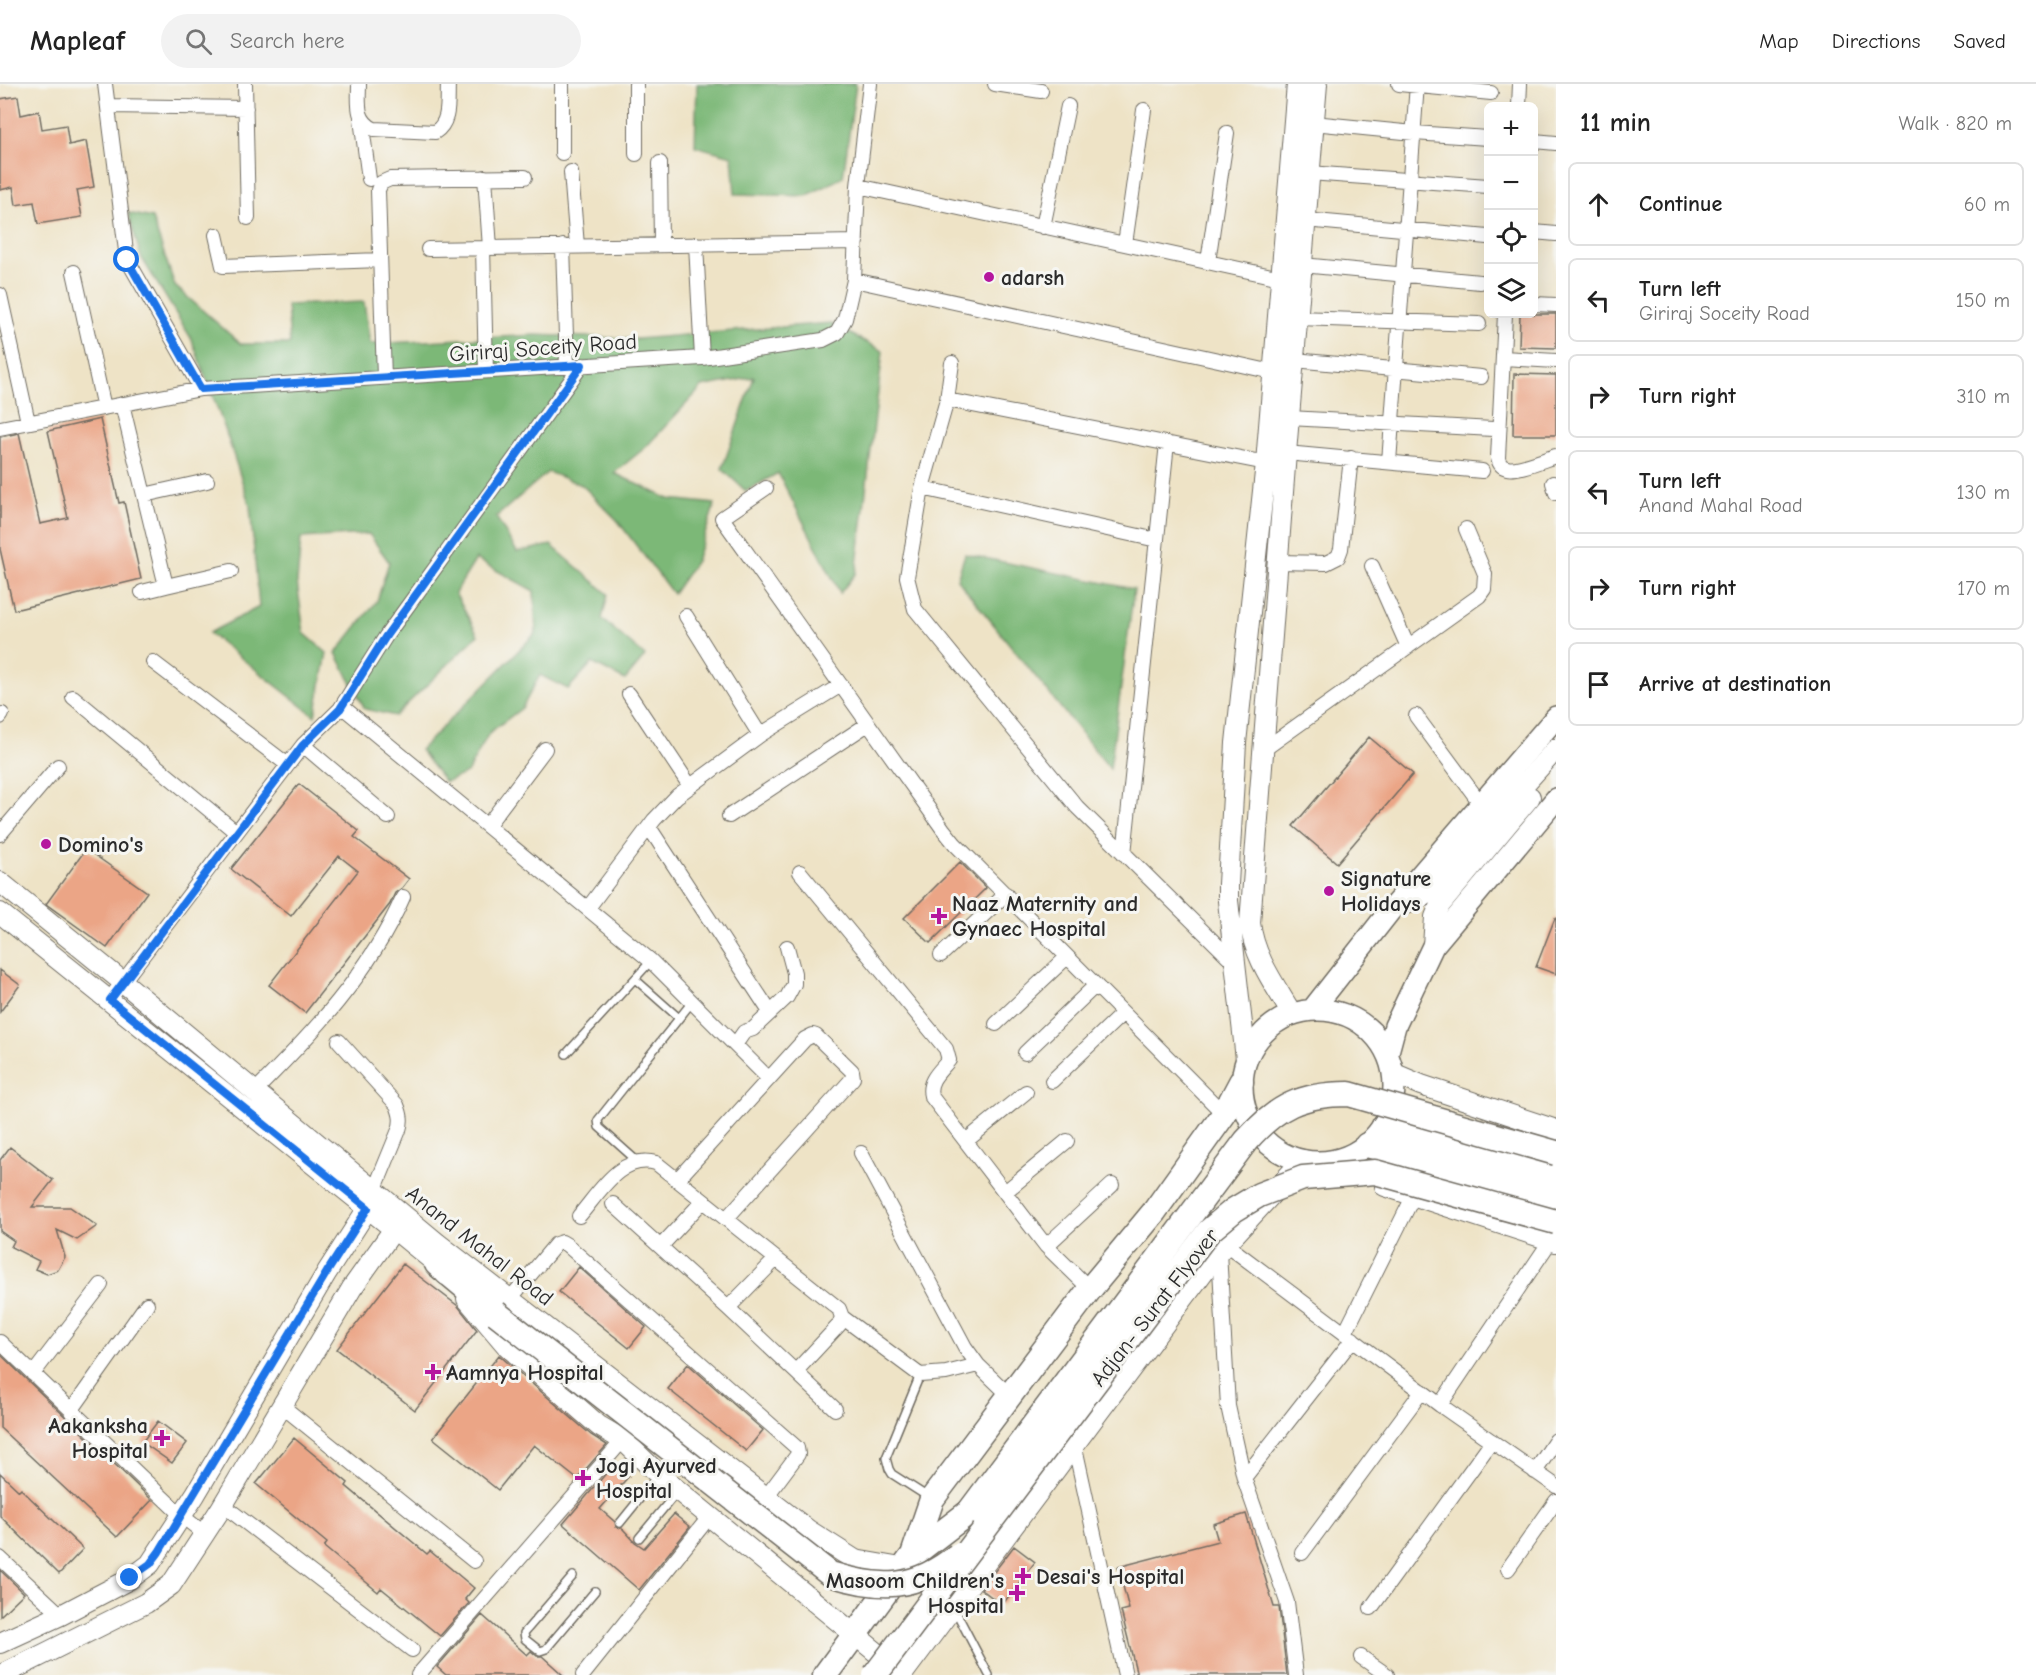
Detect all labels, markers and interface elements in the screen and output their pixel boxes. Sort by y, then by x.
search box [161,14,581,68]
text: Mapleaf [30,25,125,57]
icon: search [182,25,215,58]
text: Search here [230,28,344,54]
text: Map [1759,29,1799,53]
text: Directions [1832,29,1921,53]
text: Saved [1954,29,2006,53]
map controls [1484,102,1538,318]
button: + [1484,102,1538,156]
text: 11 min [1580,108,1651,138]
text: Walk · 820 m [1899,112,2012,135]
button: − [1484,156,1538,210]
icon: ahead [1582,188,1615,221]
text: Continue [1639,191,1722,217]
text: 60 m [1964,193,2010,216]
button: locate [1484,210,1538,264]
route start [113,246,139,272]
button: layers [1484,264,1538,318]
place label: adarsh [1001,265,1065,291]
marker: adarsh [982,270,996,284]
text: Turn left [1639,276,1721,302]
icon: left [1582,284,1615,317]
text: 150 m [1956,289,2010,312]
text: Giriraj Soceity Road [1639,302,1810,325]
street label: Giriraj Soceity Road [448,328,638,368]
icon: right [1582,380,1615,413]
text: Turn right [1639,383,1736,409]
text: 310 m [1957,385,2010,408]
text: Turn left [1639,468,1721,494]
icon: left [1582,476,1615,509]
text: 130 m [1957,481,2010,504]
text: Anand Mahal Road [1639,494,1803,517]
icon: right [1582,572,1615,605]
text: Turn right [1639,575,1736,601]
text: 170 m [1957,577,2010,600]
icon: arrive [1582,668,1615,701]
text: Arrive at destination [1639,671,1831,697]
place label: Domino's [58,832,143,858]
marker: Domino's [39,837,53,851]
place label: Signature Holidays [1341,866,1431,917]
marker: Signature Holidays [1322,884,1336,898]
place label: Naaz Maternity and Gynaec Hospital [952,891,1138,942]
marker: Naaz Maternity and Gynaec Hospital [930,907,948,925]
street label: Anand Mahal Road [400,1180,558,1311]
street label: Adjan- Surat Flyover [1085,1223,1225,1392]
place label: Aamnya Hospital [446,1360,604,1386]
marker: Aamnya Hospital [424,1363,442,1381]
place label: Aakanksha Hospital [48,1413,148,1464]
marker: Aakanksha Hospital [153,1429,171,1447]
place label: Jogi Ayurved Hospital [596,1453,717,1504]
marker: Jogi Ayurved Hospital [574,1469,592,1487]
route end [116,1564,142,1590]
place label: Desai's Hospital [1036,1564,1184,1590]
marker: Desai's Hospital [1014,1567,1032,1585]
place label: Masoom Children's Hospital [826,1568,1004,1619]
marker: Masoom Children's Hospital [1008,1584,1026,1602]

